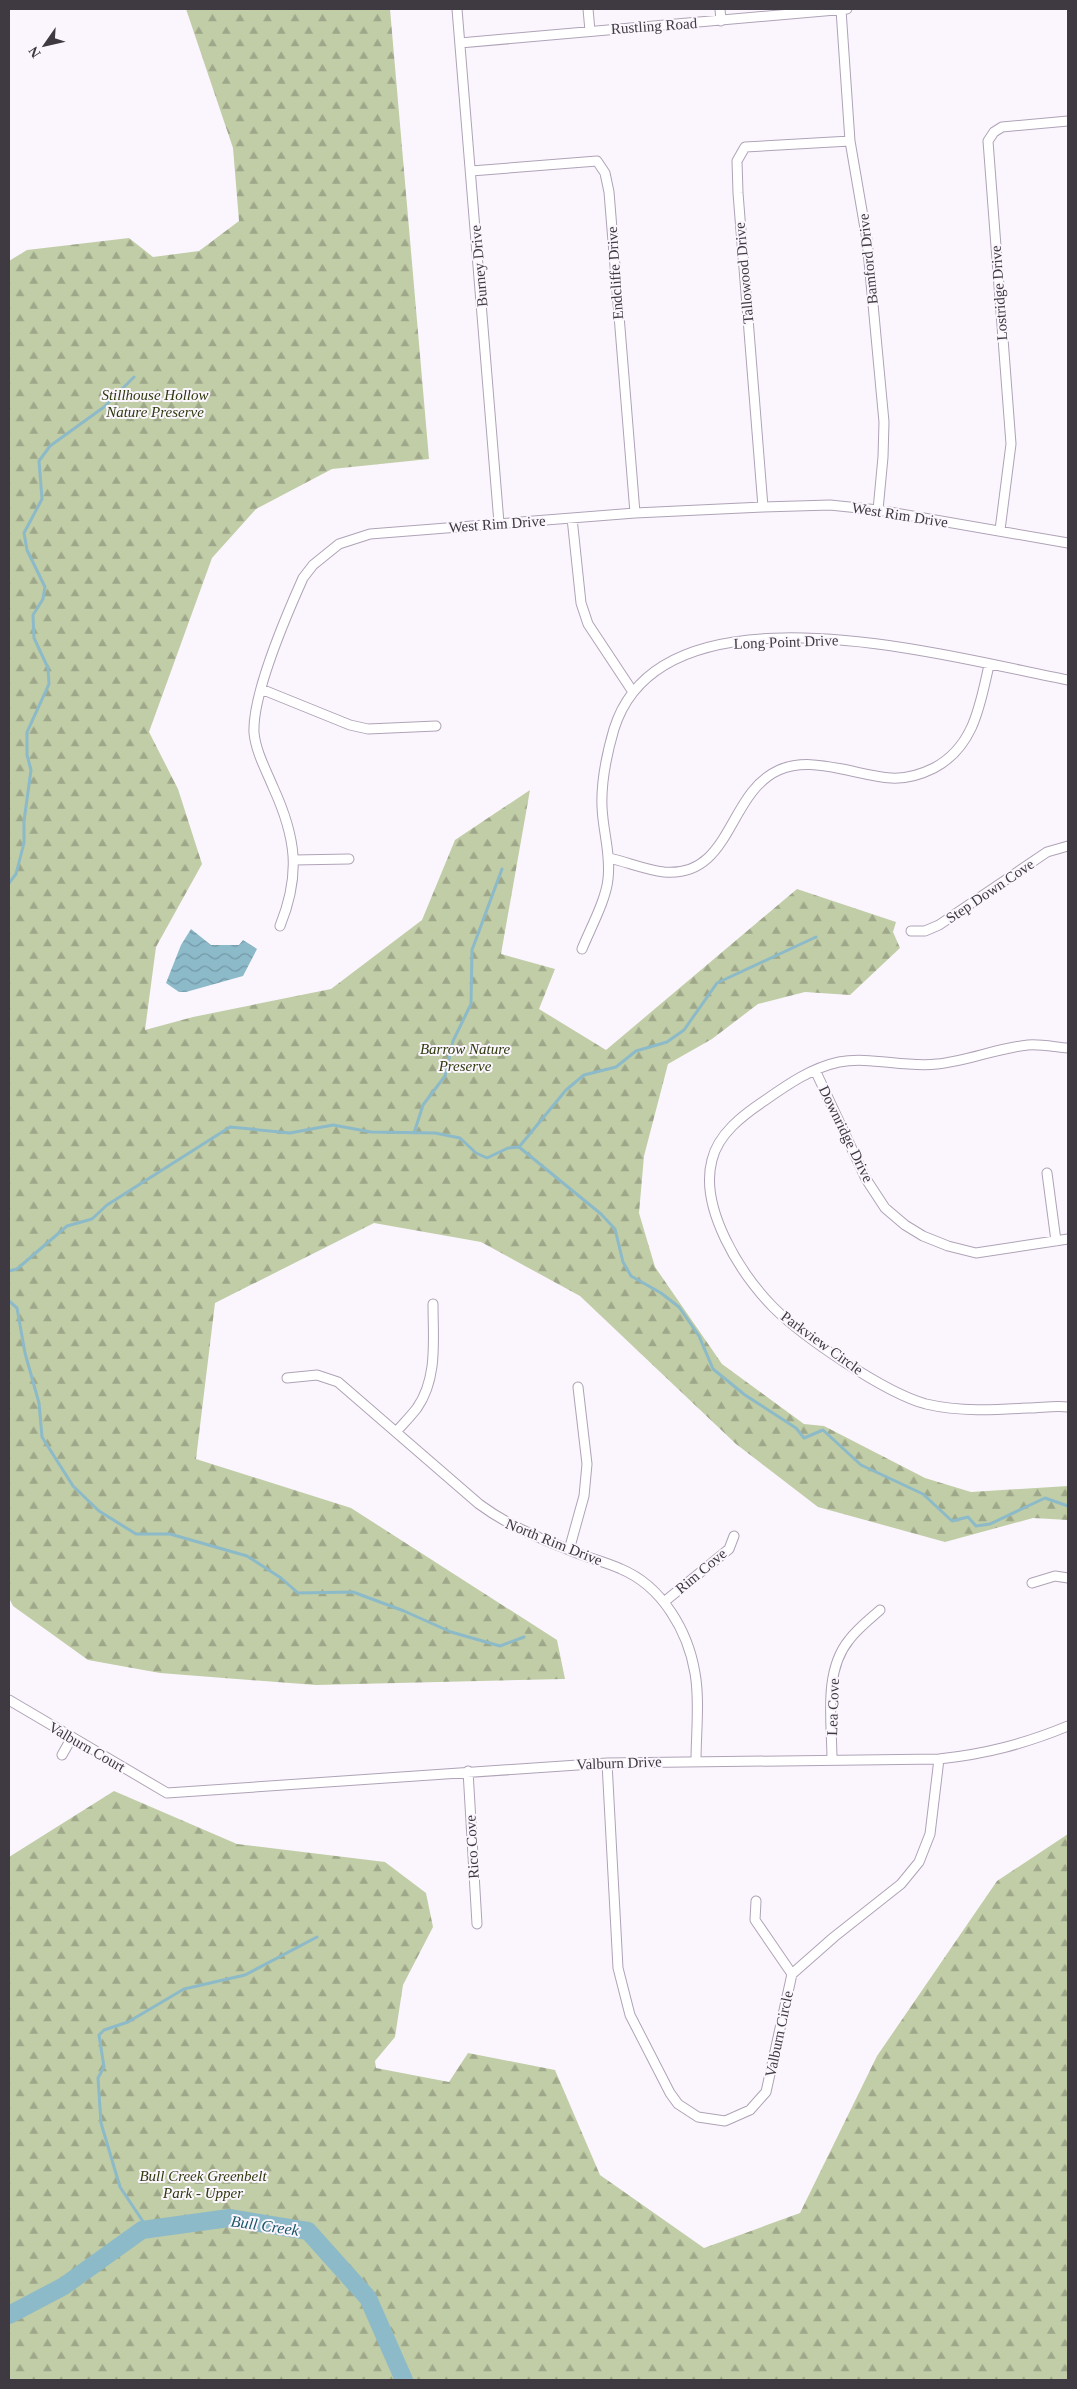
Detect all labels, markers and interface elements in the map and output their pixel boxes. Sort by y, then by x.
street label: Rustling Road [610,15,698,37]
north arrow [20,20,70,70]
text: N [26,44,44,60]
street label: Bamford Drive [855,212,881,305]
street label: Tallowood Drive [732,221,756,324]
street label: Burney Drive [467,224,491,308]
street label: Endcliffe Drive [604,225,626,320]
street label: Lostridge Drive [988,245,1010,341]
park label: Stillhouse Hollow Nature Preserve [101,387,209,420]
street label: West Rim Drive [851,500,950,531]
street label: West Rim Drive [448,513,546,535]
street label: Long Point Drive [733,632,839,652]
street label: Step Down Cove [943,856,1037,926]
park label: Barrow Nature Preserve [420,1041,510,1074]
street label: Downridge Drive [816,1083,876,1185]
street label: Parkview Circle [778,1308,866,1378]
street label: North Rim Drive [503,1515,605,1569]
street label: Rim Cove [672,1545,730,1597]
street label: Lea Cove [824,1677,842,1736]
street label: Valburn Court [46,1719,129,1776]
street label: Valburn Drive [576,1754,662,1772]
street label: Rico Cove [462,1814,482,1879]
street label: Valburn Circle [762,1989,796,2079]
park label: Bull Creek Greenbelt Park - Upper [139,2168,267,2201]
water label: Bull Creek [230,2212,301,2239]

